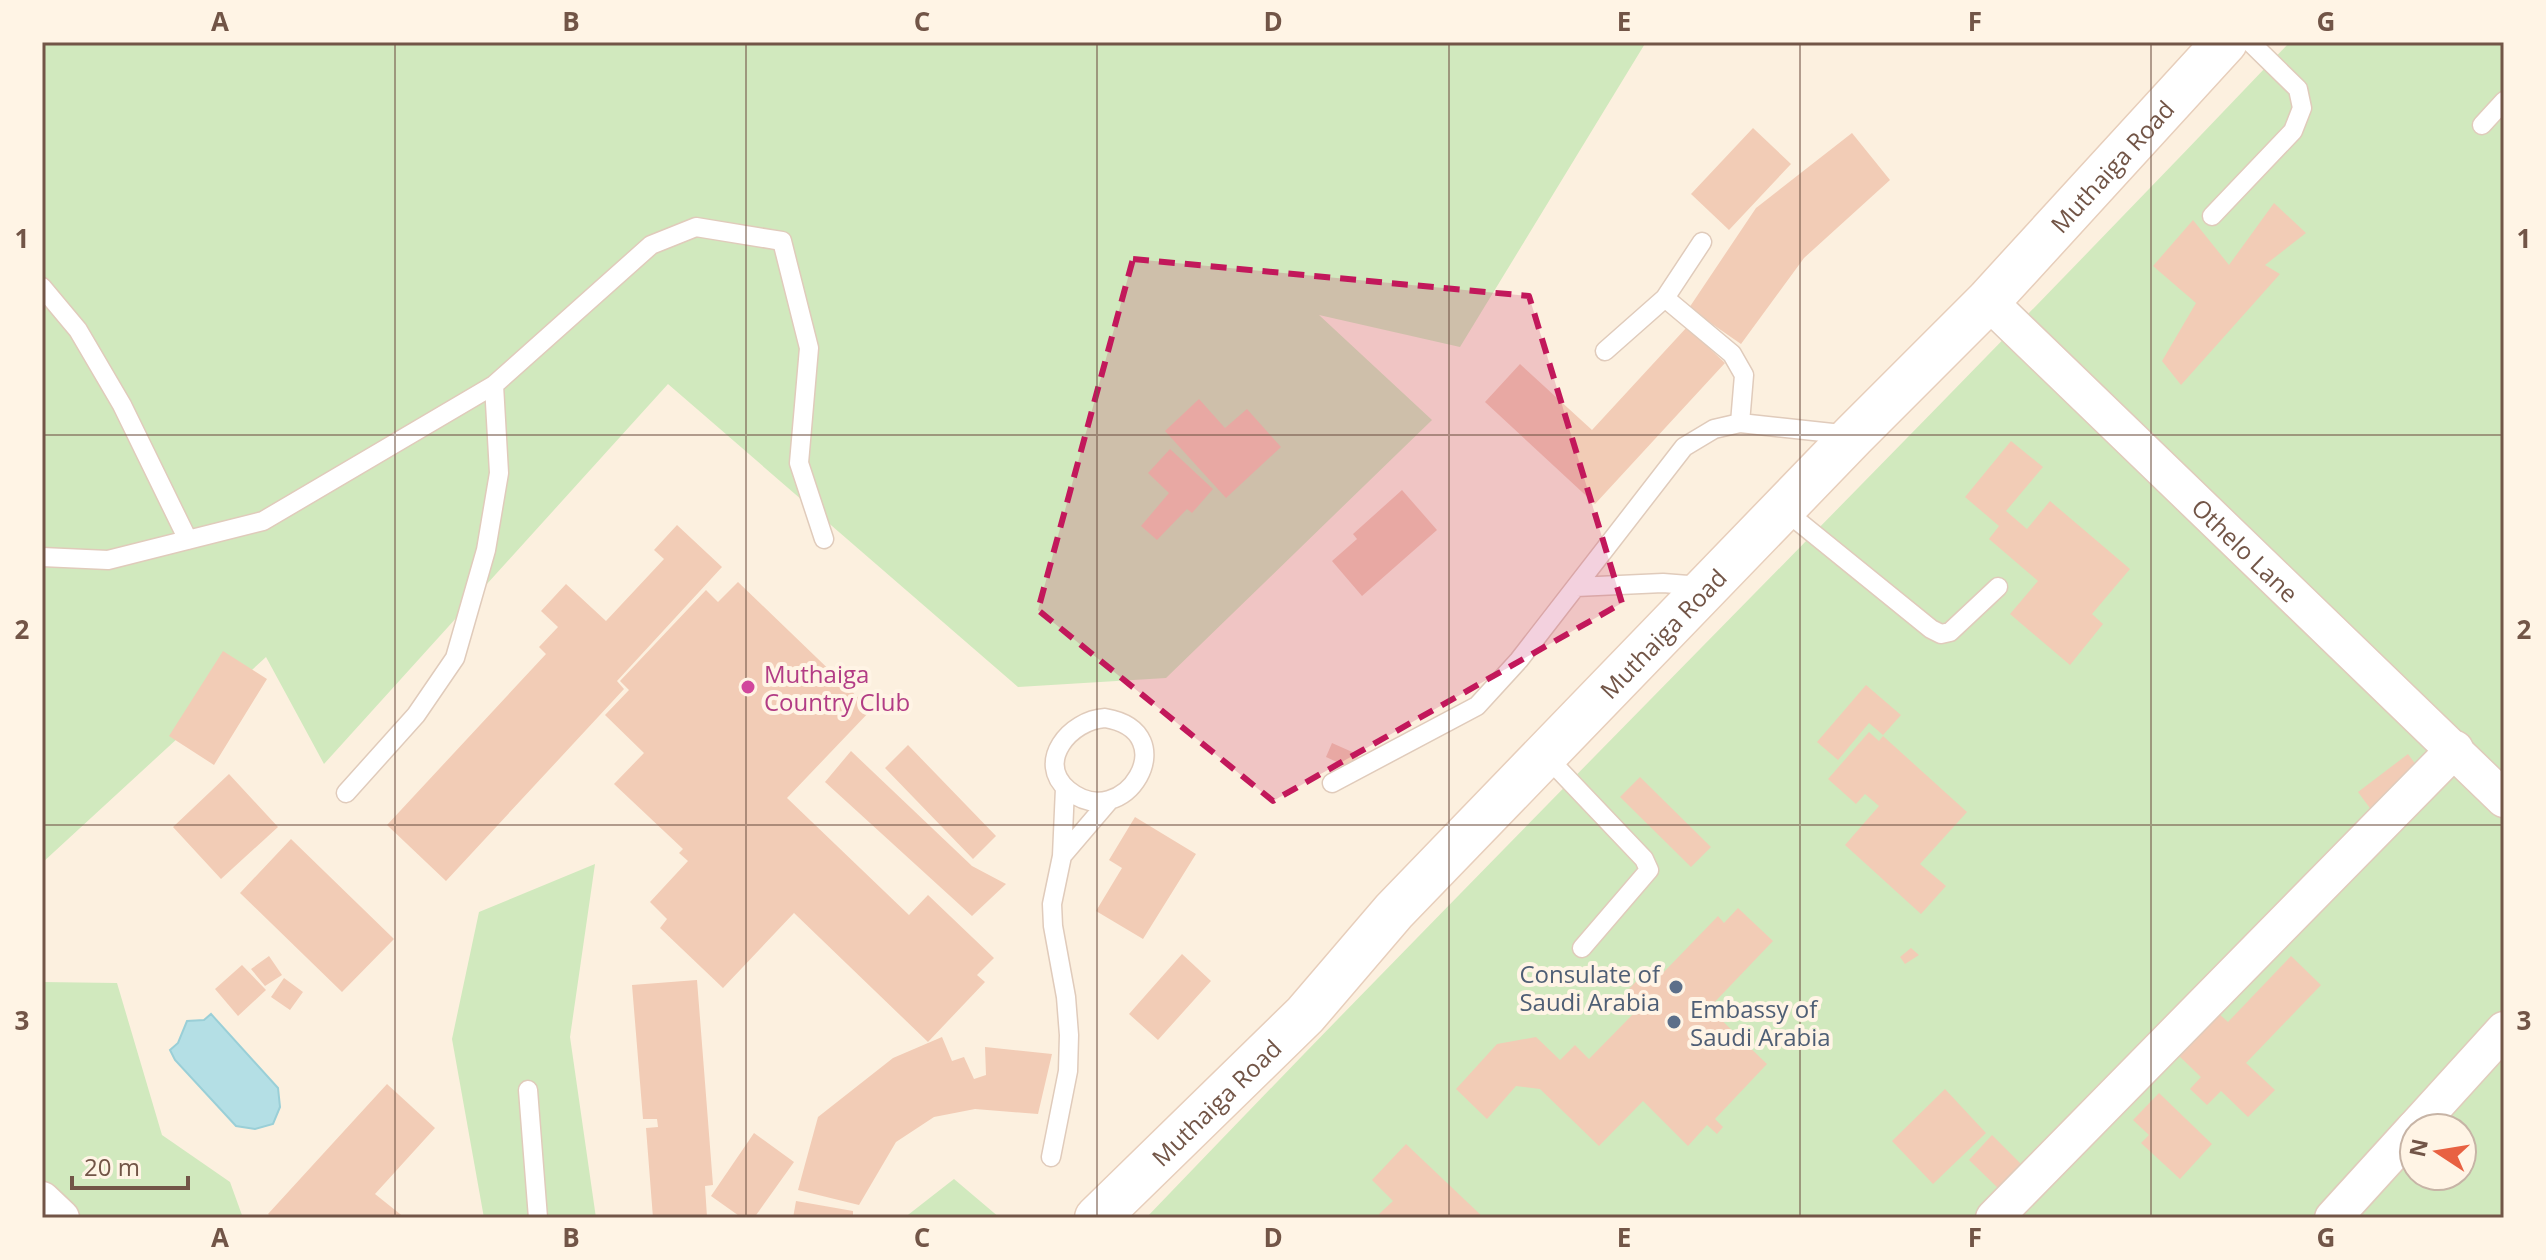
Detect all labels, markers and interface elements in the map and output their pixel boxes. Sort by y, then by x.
text: A [211,3,229,39]
text: B [562,3,580,39]
text: C [914,3,930,39]
text: D [1263,3,1283,39]
text: E [1617,3,1631,39]
text: F [1968,3,1982,39]
text: G [2317,3,2335,39]
street label: Muthaiga Road [2042,93,2181,239]
text: 1 [15,220,29,256]
text: 1 [2517,220,2531,256]
street label: Othelo Lane [2185,490,2306,609]
street label: Muthaiga Road [1592,561,1733,705]
text: 2 [15,611,30,647]
text: 2 [2517,611,2532,647]
place label: Muthaiga Country Club [764,657,910,718]
marker: Muthaiga Country Club [739,678,757,696]
place label: Consulate of Saudi Arabia [1519,957,1662,1018]
marker: Consulate of Saudi Arabia [1667,978,1685,996]
place label: Embassy of Saudi Arabia [1690,992,1831,1053]
text: 3 [15,1002,29,1038]
text: 3 [2517,1002,2531,1038]
marker: Embassy of Saudi Arabia [1665,1013,1683,1031]
street label: Muthaiga Road [1144,1031,1288,1173]
north arrow [2398,1112,2478,1192]
text: N [2401,1136,2434,1160]
scale bar [72,1140,188,1190]
text: 20 m [84,1150,140,1183]
text: A [211,1219,229,1255]
text: B [562,1219,580,1255]
text: C [914,1219,930,1255]
text: D [1263,1219,1283,1255]
text: E [1617,1219,1631,1255]
text: F [1968,1219,1982,1255]
text: G [2317,1219,2335,1255]

